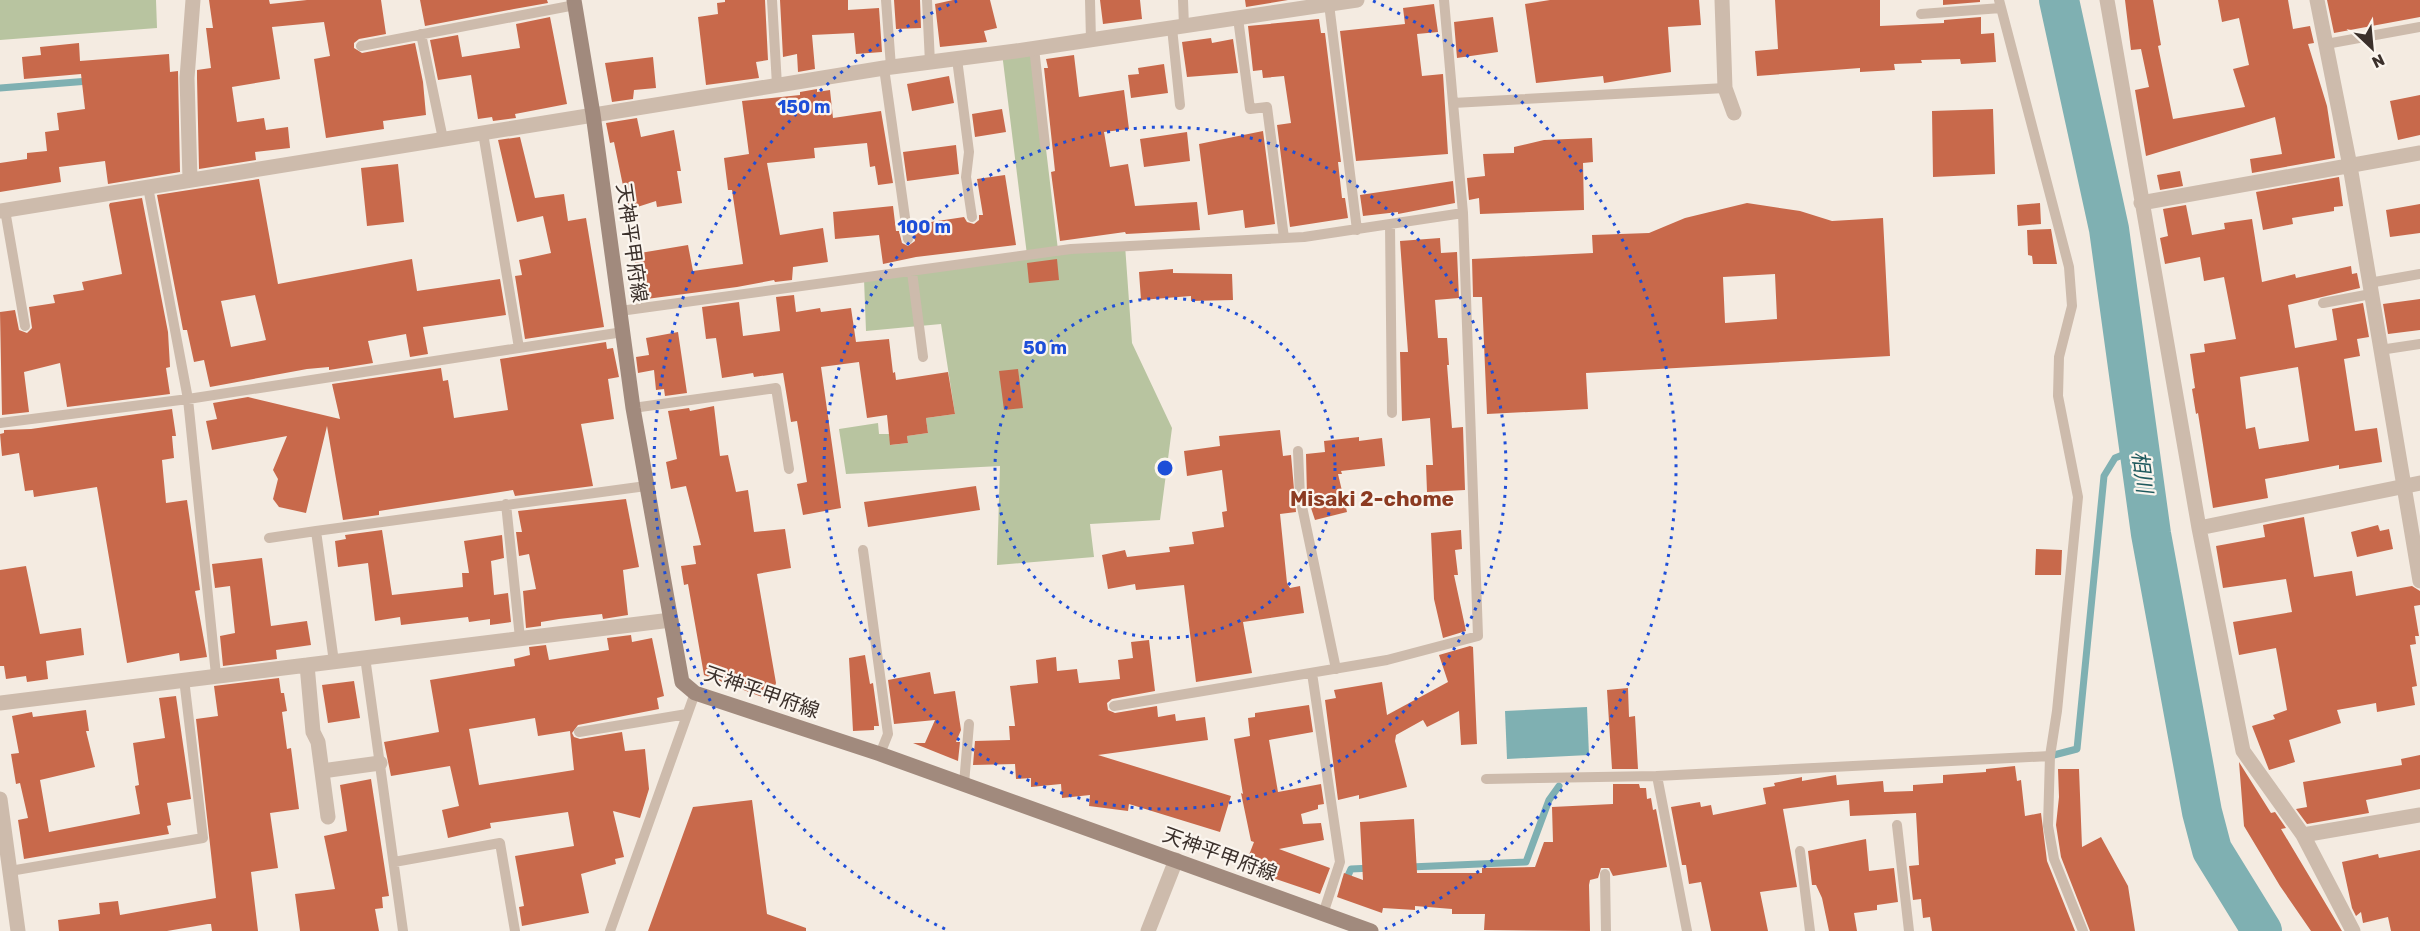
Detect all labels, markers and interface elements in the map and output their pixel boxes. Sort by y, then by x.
north arrow [2342,18,2402,78]
text: N [2369,50,2388,72]
text: 150 m [777,96,831,118]
street label: 天神平甲府線 [612,182,652,304]
text: 100 m [897,216,951,238]
text: 50 m [1023,337,1067,359]
water label: 相川 [2127,449,2158,496]
centre of rings [1155,458,1175,478]
district label: Misaki 2-chome [1290,486,1454,511]
street label: 天神平甲府線 [701,661,823,723]
street label: 天神平甲府線 [1160,822,1280,886]

